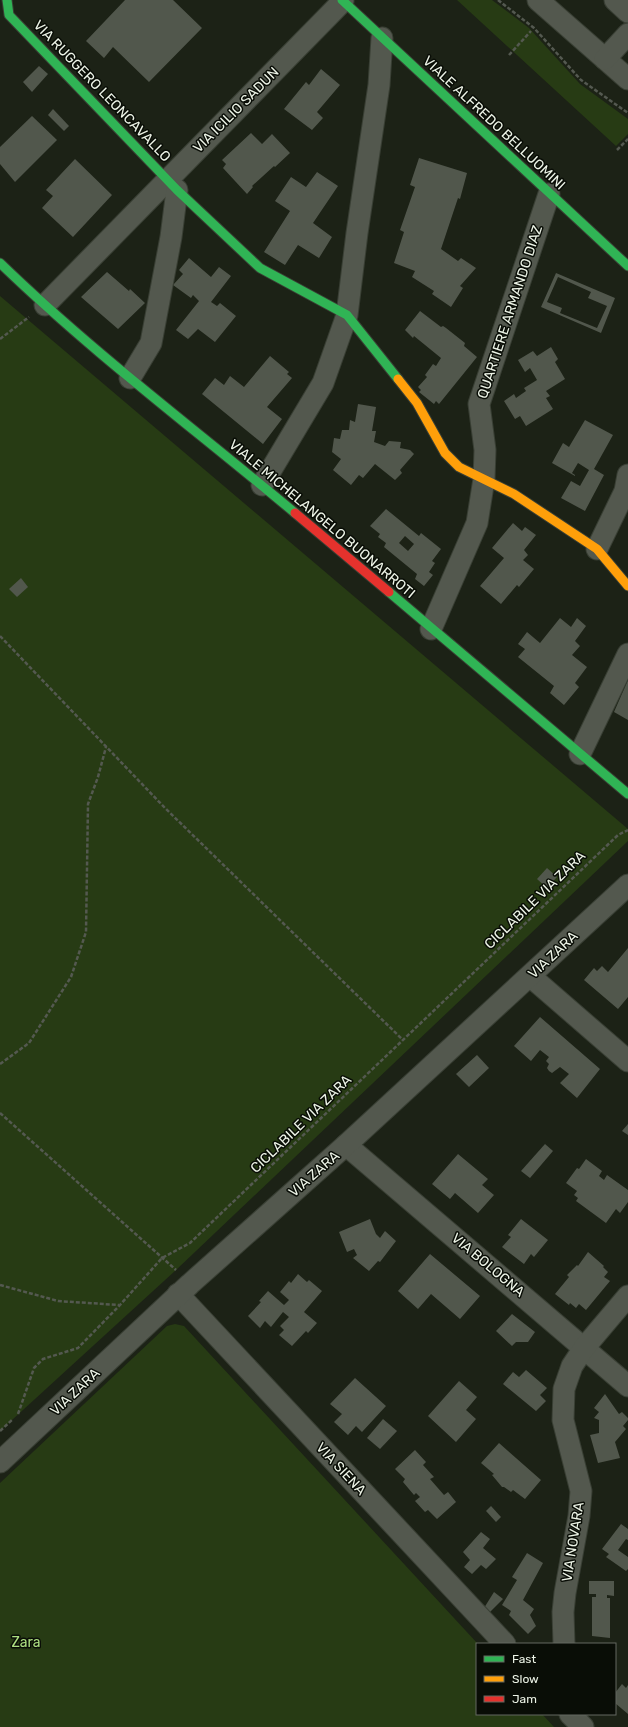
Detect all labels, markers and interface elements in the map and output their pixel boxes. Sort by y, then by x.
street label: VIA RUGGERO LEONCAVALLO [30,17,174,165]
street label: VIALE ALFREDO BELLUOMINI [419,52,569,194]
street label: VIA ICILIO SADUN [190,64,282,156]
street label: QUARTIERE ARMANDO DIAZ [474,223,546,401]
street label: VIALE MICHELANGELO BUONARROTI [225,436,419,602]
street label: CICLABILE VIA ZARA [481,847,589,953]
street label: VIA ZARA [525,928,581,982]
street label: CICLABILE VIA ZARA [247,1071,355,1177]
street label: VIA ZARA [285,1147,343,1201]
street label: VIA BOLOGNA [448,1230,528,1301]
street label: VIA ZARA [47,1364,104,1419]
street label: VIA SIENA [312,1439,370,1499]
street label: VIA NOVARA [558,1500,588,1583]
park label: Zara [11,1634,41,1651]
legend [476,1643,616,1715]
text: Fast [512,1652,536,1666]
text: Slow [512,1672,539,1686]
text: Jam [512,1692,537,1706]

